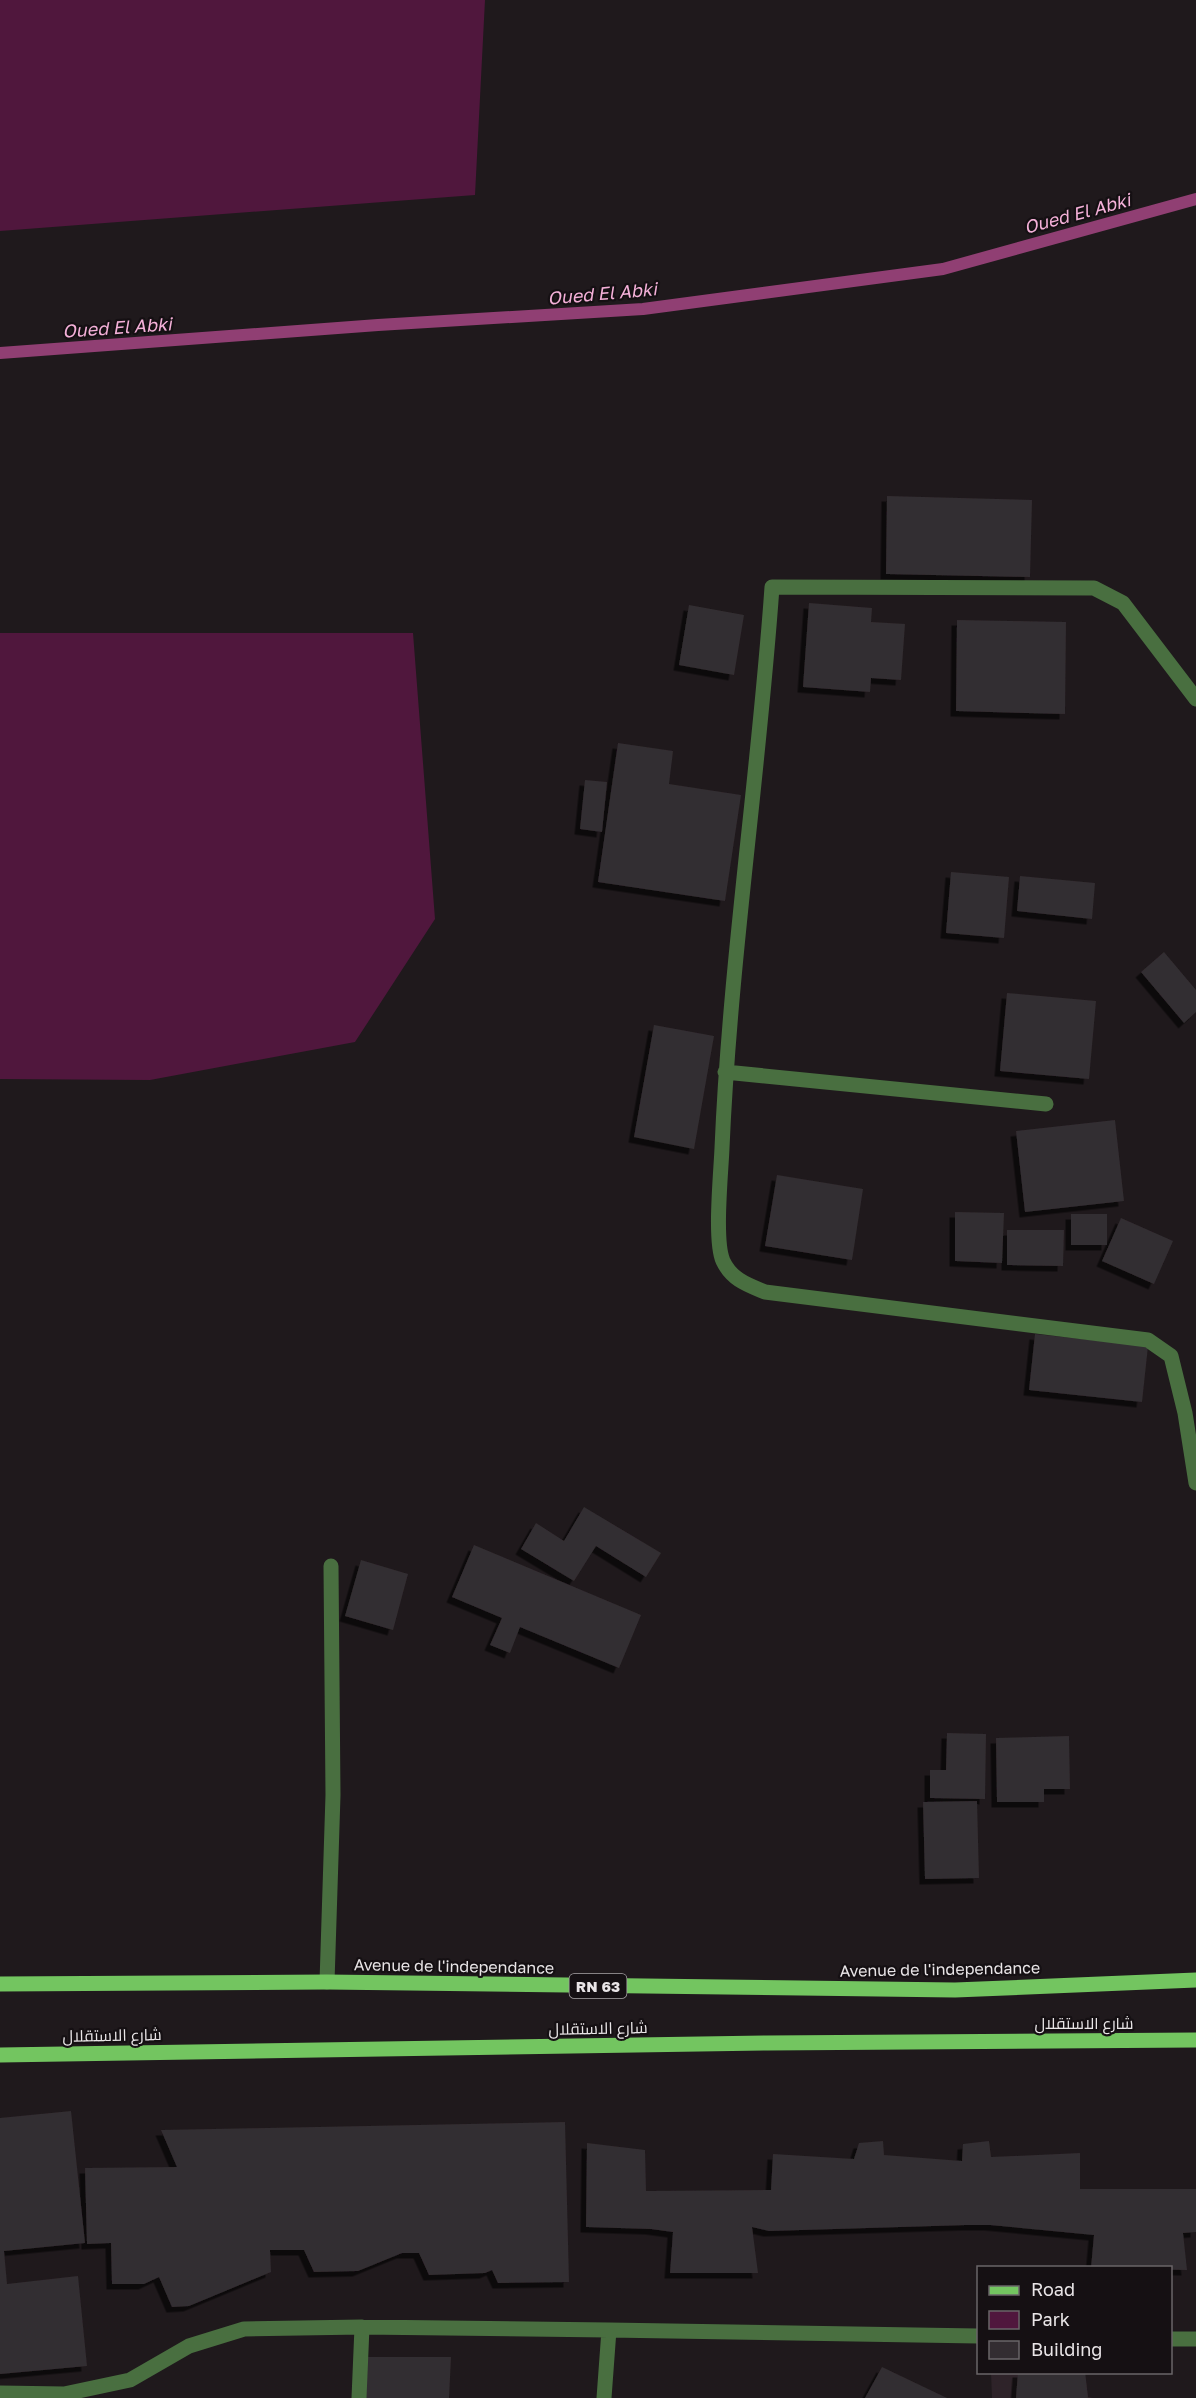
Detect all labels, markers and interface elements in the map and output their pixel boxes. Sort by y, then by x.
water label: Oued El Abki [1021,188,1135,238]
water label: Oued El Abki [546,277,660,309]
water label: Oued El Abki [62,312,175,342]
street label: Avenue de l'independance [354,1954,554,1978]
street label: Avenue de l'independance [840,1957,1040,1981]
road number: RN 63 [570,1974,626,1998]
street label: شارع الاستقلال [1034,2013,1134,2035]
street label: شارع الاستقلال [548,2017,648,2041]
street label: شارع الاستقلال [62,2024,162,2048]
legend [977,2266,1172,2374]
text: Road [1031,2278,1075,2300]
text: Park [1031,2308,1070,2330]
text: Building [1031,2338,1102,2360]

